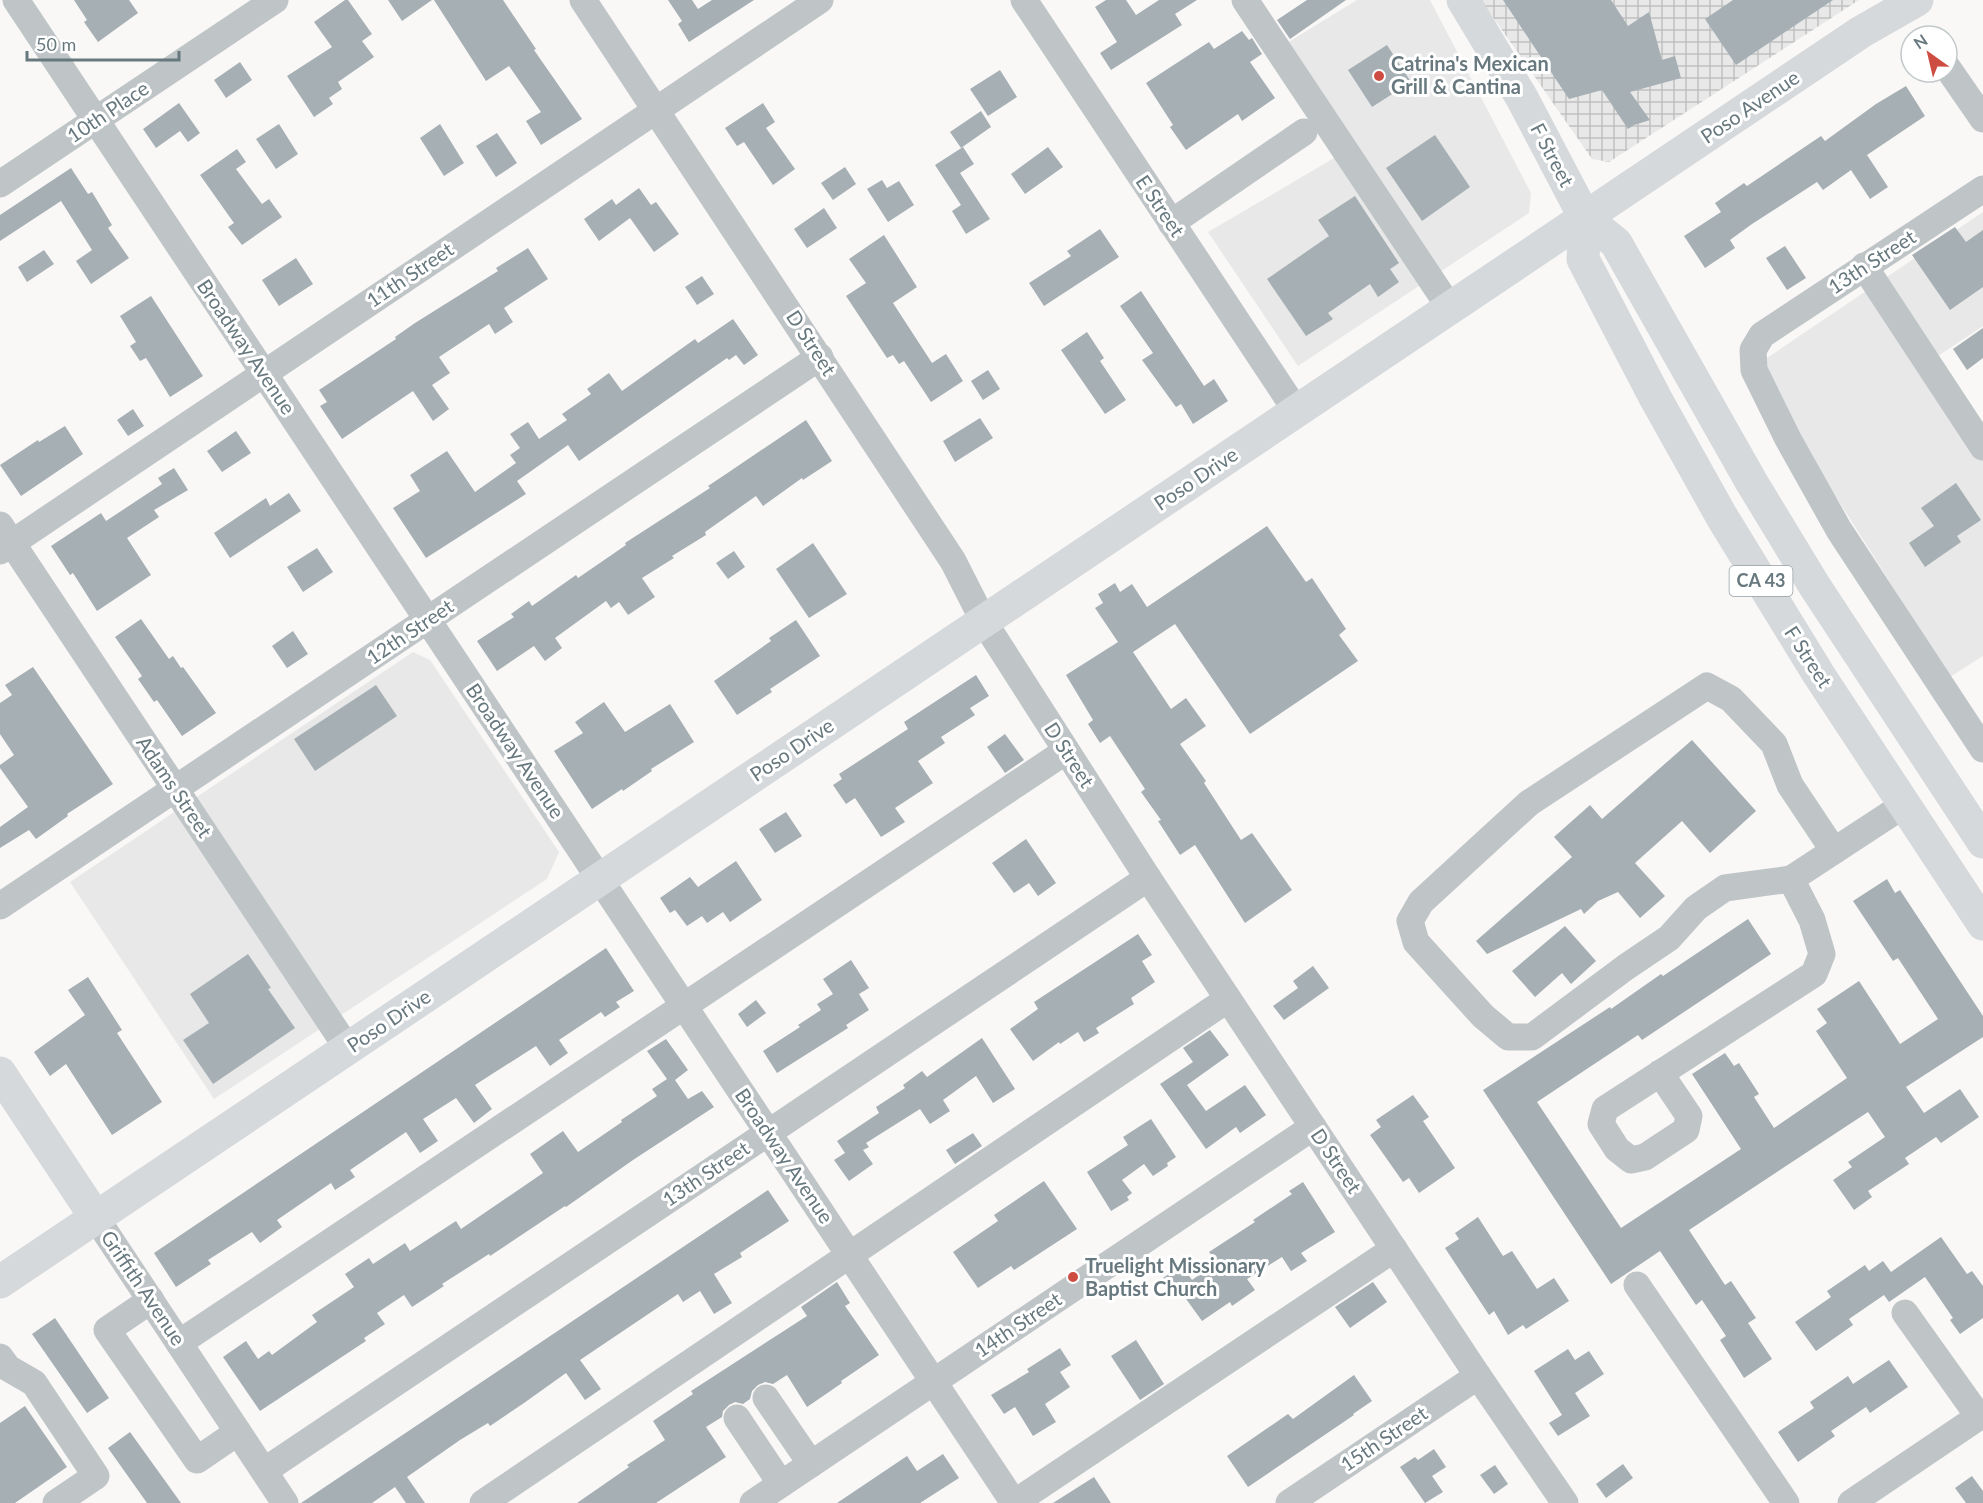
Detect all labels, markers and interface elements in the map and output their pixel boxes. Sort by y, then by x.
scale bar [27,24,178,62]
north arrow [1899,24,1959,84]
text: N [1910,30,1931,52]
text: 50 m [36,33,76,55]
place label: Catrina's Mexican Grill & Cantina [1391,51,1549,98]
street label: Poso Avenue [1696,64,1803,148]
marker: Catrina's Mexican Grill & Cantina [1372,69,1386,83]
street label: 10th Place [62,75,153,147]
street label: F Street [1526,119,1580,190]
street label: E Street [1131,170,1190,241]
street label: 13th Street [1823,224,1920,298]
street label: 11th Street [362,236,457,312]
street label: Broadway Avenue [193,274,301,419]
street label: D Street [782,305,842,380]
street label: Poso Drive [1149,441,1242,515]
road number: CA 43 [1730,566,1792,596]
street label: 12th Street [362,593,457,669]
street label: F Street [1780,621,1838,692]
street label: Broadway Avenue [462,678,570,823]
street label: Poso Drive [745,712,838,786]
street label: D Street [1040,717,1100,792]
street label: Adams Street [132,731,218,842]
street label: Poso Drive [342,983,435,1057]
street label: Broadway Avenue [731,1083,839,1228]
street label: D Street [1306,1123,1367,1197]
street label: 13th Street [658,1135,753,1211]
street label: Griffith Avenue [97,1225,191,1349]
place label: Truelight Missionary Baptist Church [1085,1253,1266,1300]
marker: Truelight Missionary Baptist Church [1066,1270,1080,1284]
street label: 14th Street [970,1286,1065,1362]
street label: 15th Street [1336,1400,1431,1476]

